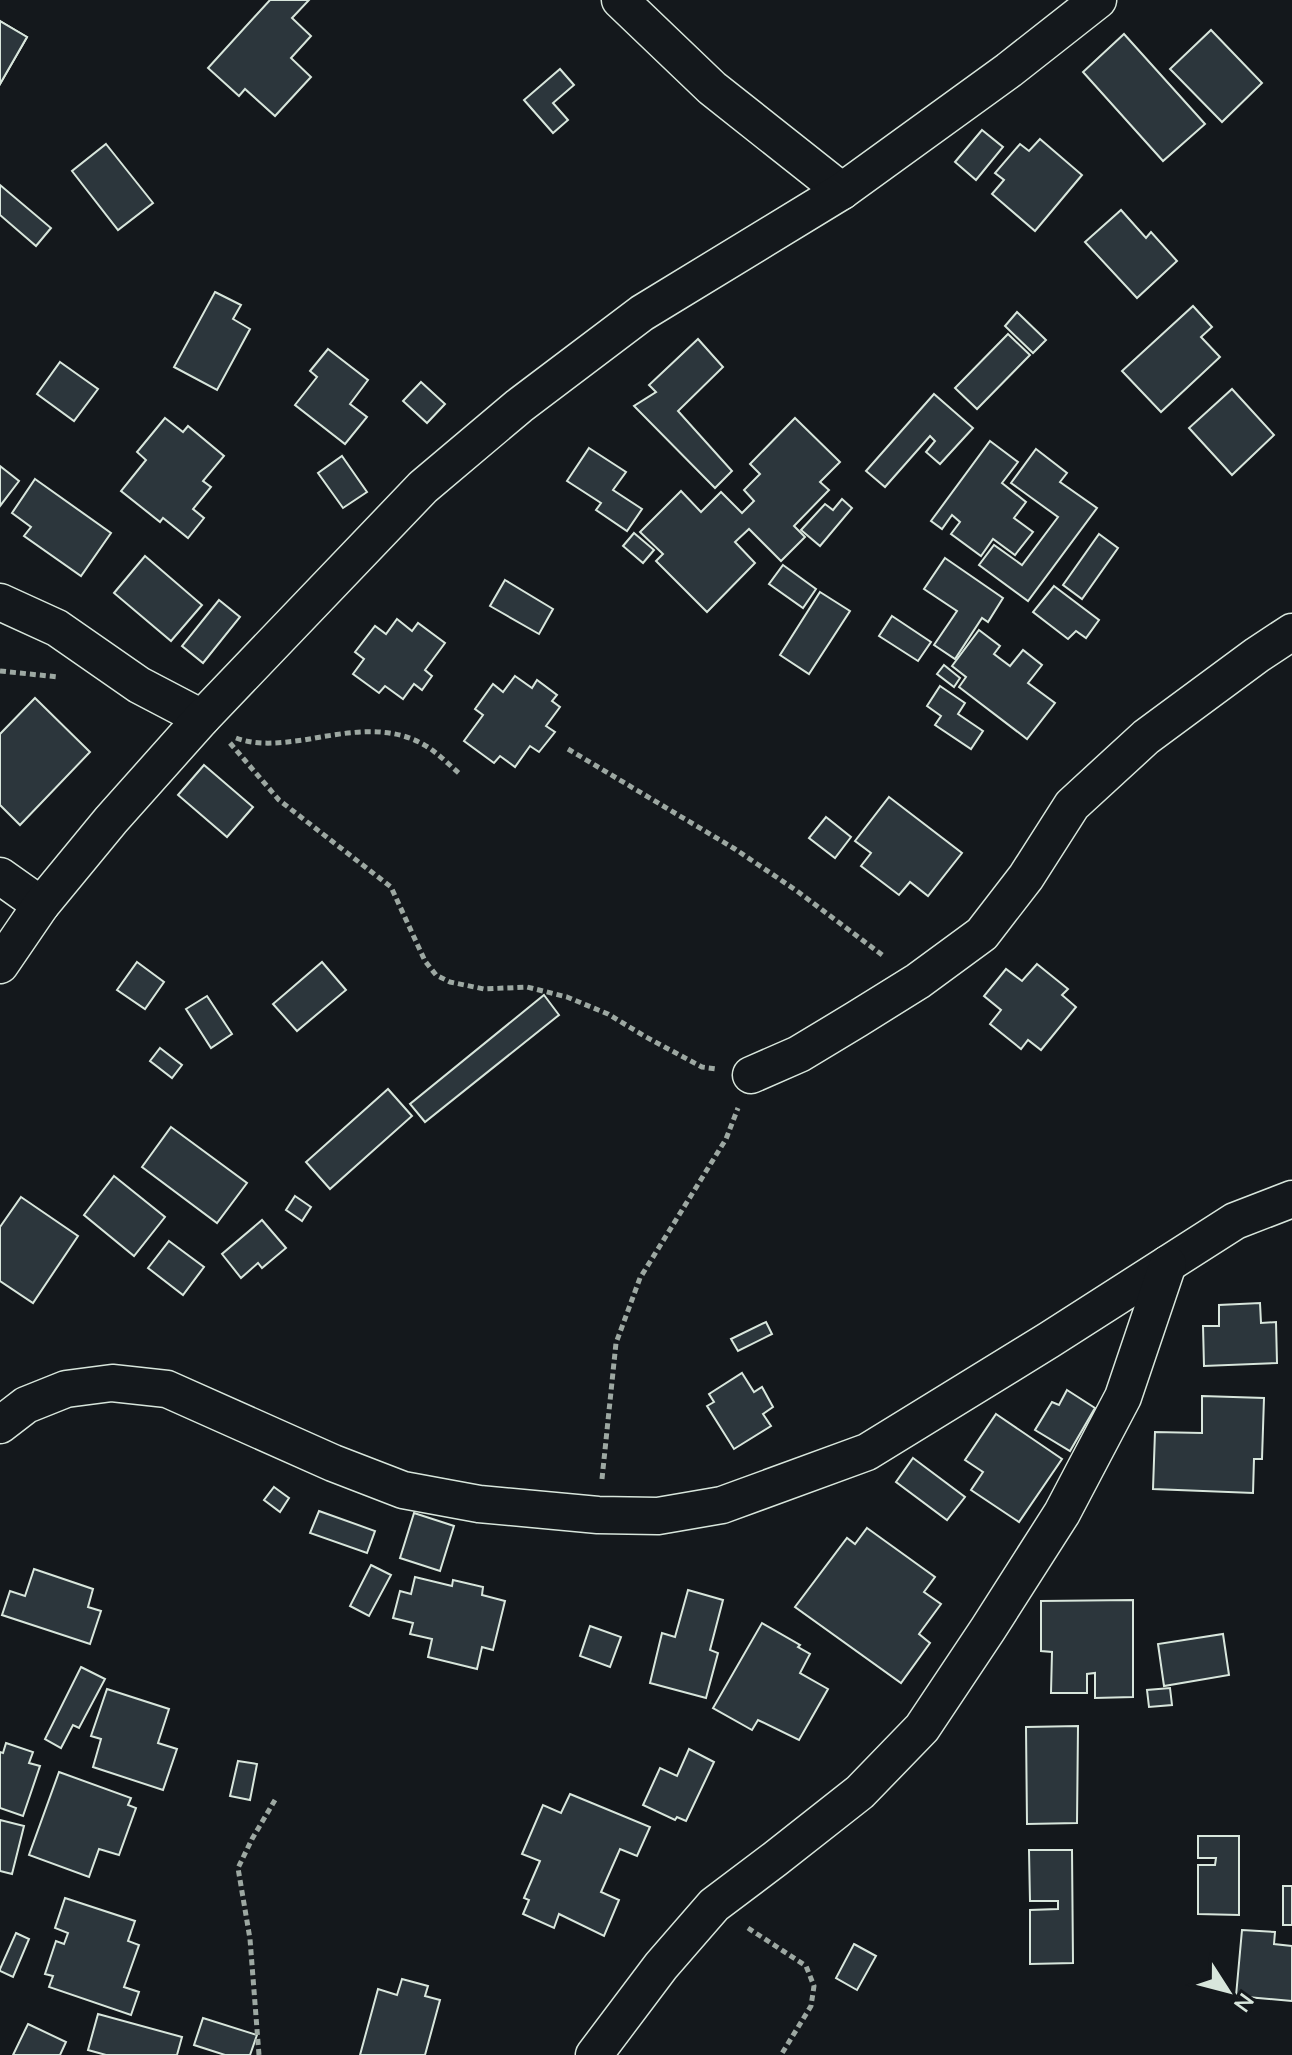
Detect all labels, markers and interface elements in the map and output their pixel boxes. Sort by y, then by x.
north arrow [1188,1951,1268,2031]
text: N [1226,1987,1260,2018]

